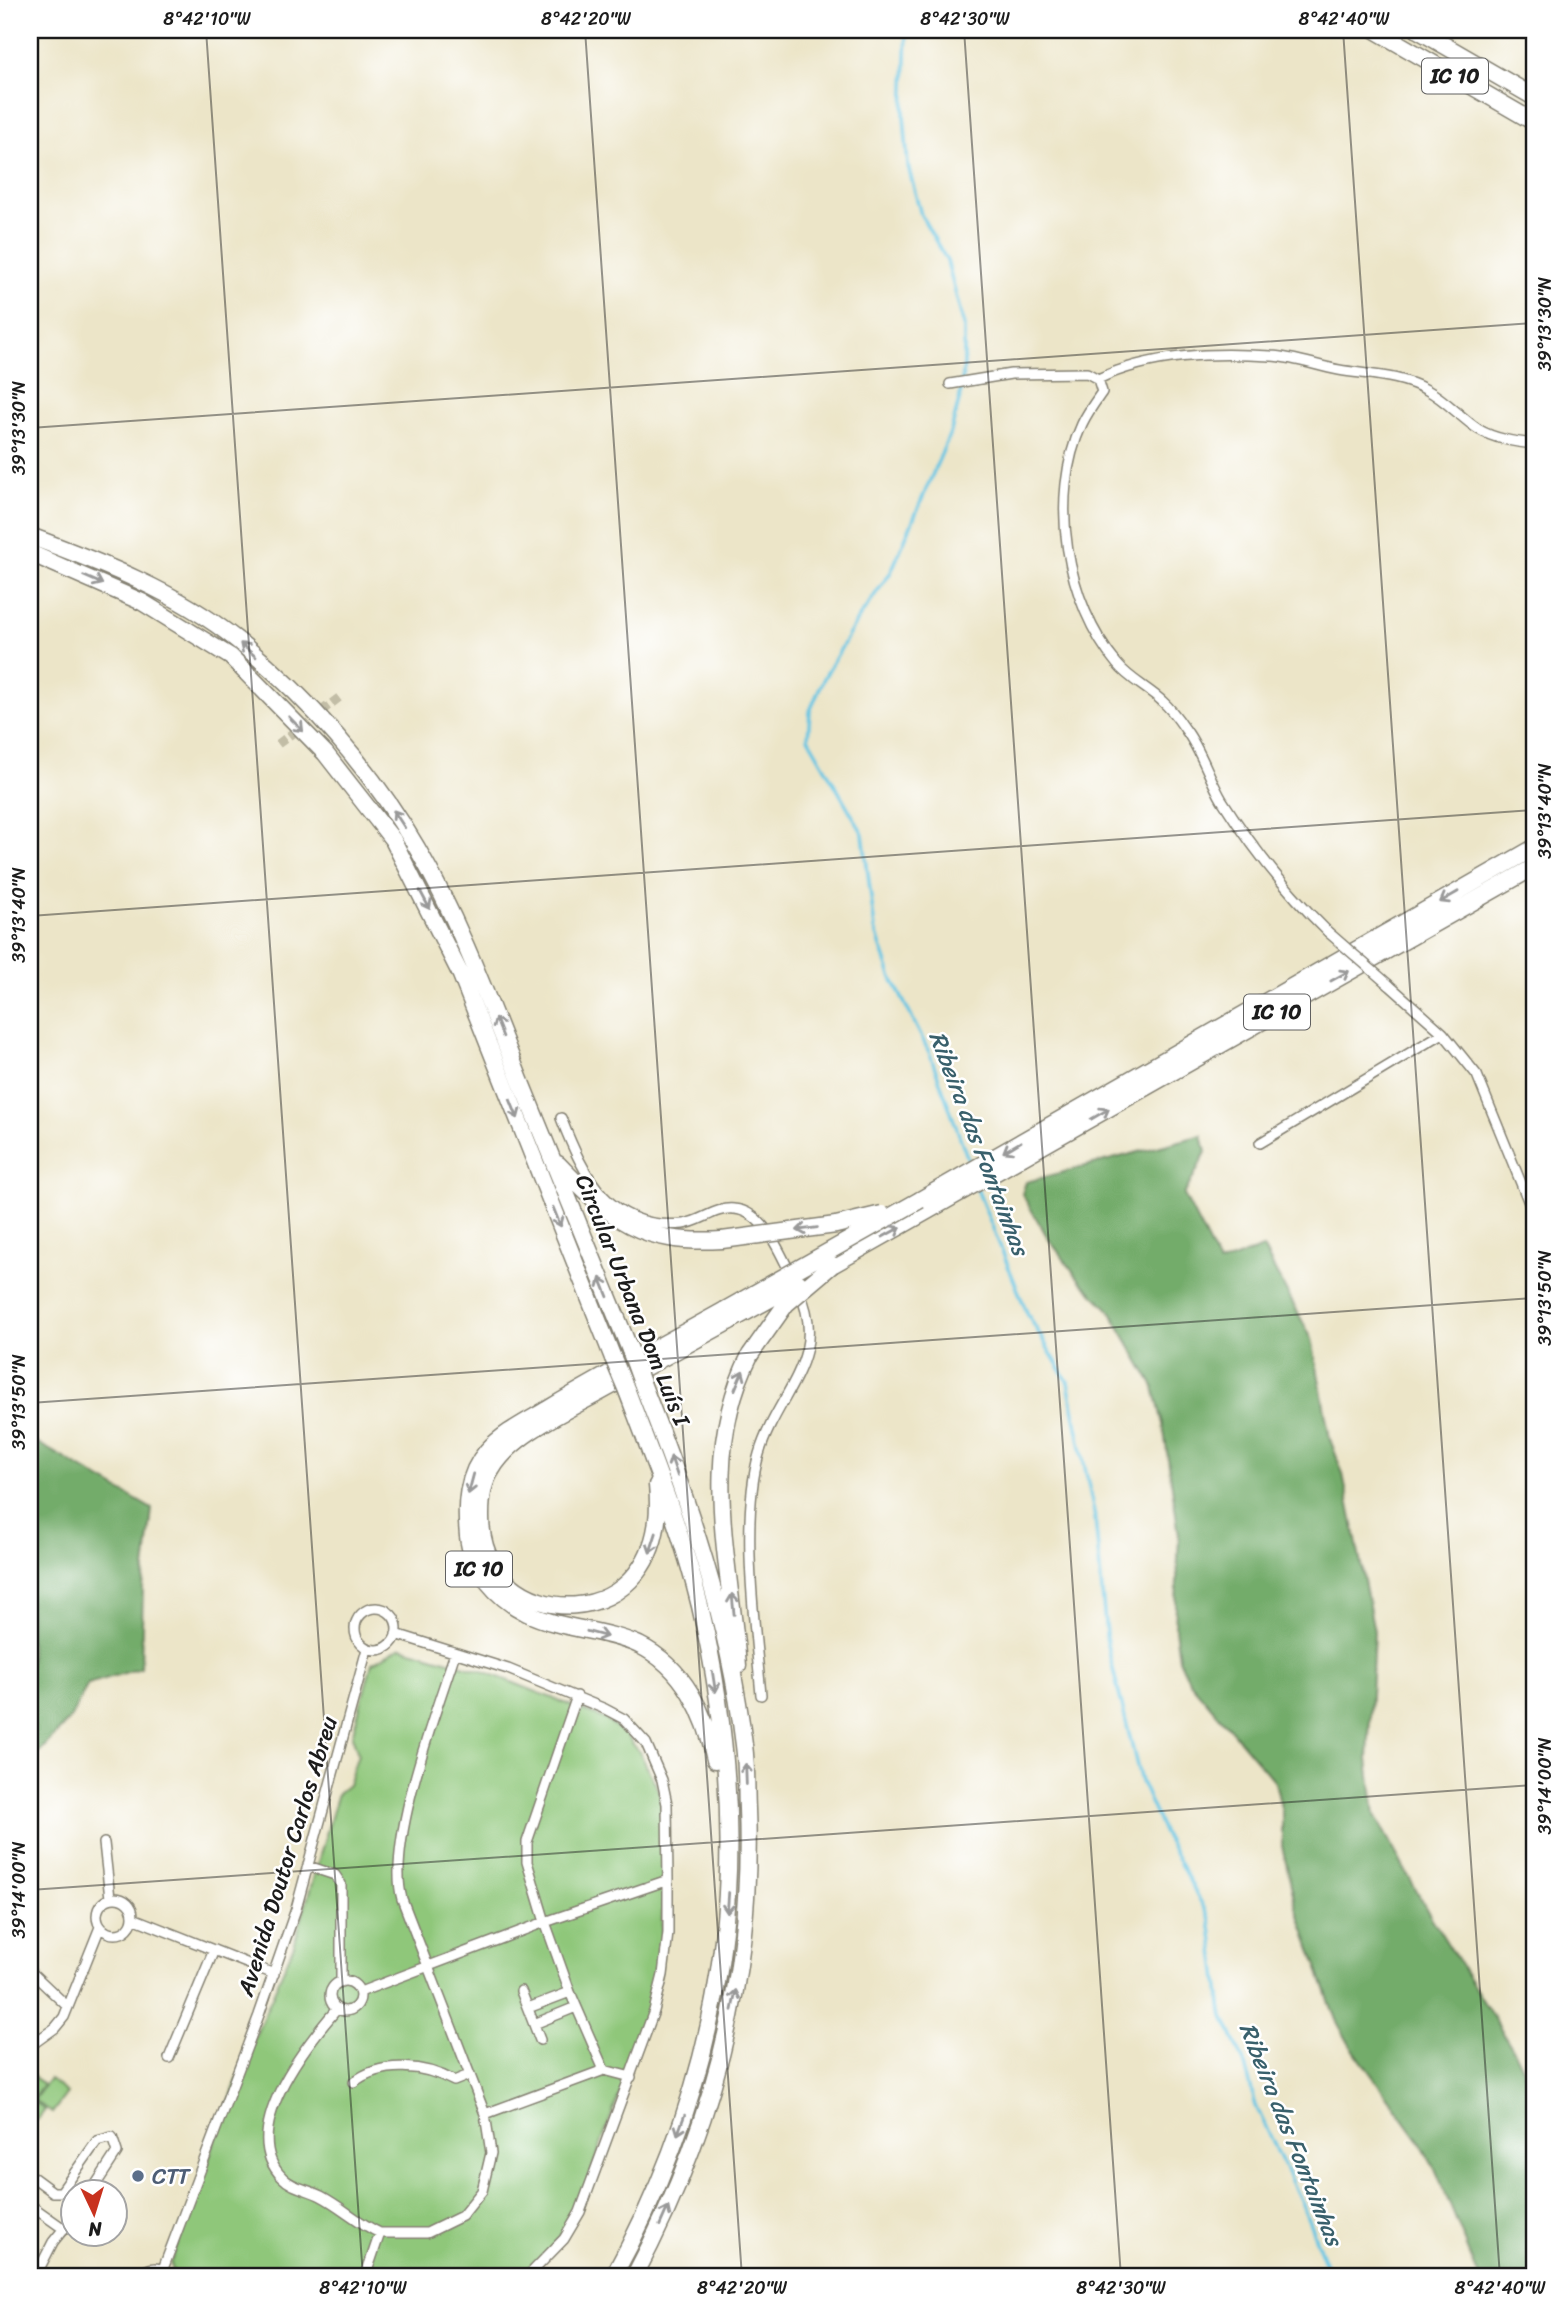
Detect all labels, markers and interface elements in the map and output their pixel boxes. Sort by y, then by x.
text: 8°42'10"W [163,3,252,35]
text: 8°42'20"W [541,3,632,35]
text: 8°42'30"W [920,3,1011,35]
text: 8°42'40"W [1299,3,1391,35]
road number: IC 10 [1422,58,1488,94]
text: 39°13'30"N [1529,276,1561,371]
text: 39°13'30"N [3,380,35,475]
one-way arrow [81,574,103,587]
one-way arrow [240,642,258,658]
one-way arrow [288,715,305,732]
text: 39°13'40"N [1529,763,1561,859]
one-way arrow [391,810,405,830]
text: 39°13'40"N [3,867,35,963]
one-way arrow [419,889,433,910]
one-way arrow [1439,891,1459,905]
one-way arrow [1329,969,1350,982]
road number: IC 10 [1244,995,1310,1030]
one-way arrow [492,1017,505,1038]
water label: Ribeira das Fontainhas [917,1025,1042,1264]
one-way arrow [509,1098,522,1120]
one-way arrow [1090,1107,1110,1121]
one-way arrow [1003,1140,1023,1154]
street label: Circular Urbana Dom Luís I [563,1168,703,1434]
one-way arrow [552,1205,565,1227]
one-way arrow [797,1223,819,1236]
one-way arrow [881,1225,902,1238]
text: 39°13'50"N [1529,1250,1561,1346]
one-way arrow [597,1277,610,1298]
text: 39°13'50"N [3,1354,35,1450]
one-way arrow [733,1370,746,1391]
one-way arrow [667,1455,680,1477]
one-way arrow [464,1472,477,1494]
one-way arrow [646,1532,659,1554]
road number: IC 10 [446,1552,512,1586]
one-way arrow [726,1593,739,1616]
one-way arrow [585,1628,608,1641]
one-way arrow [708,1671,721,1693]
street label: Avenida Doutor Carlos Abreu [225,1710,350,2002]
text: 39°14'00"N [1529,1737,1561,1835]
one-way arrow [739,1762,752,1785]
text: 39°14'00"N [3,1841,35,1939]
one-way arrow [721,1891,734,1914]
one-way arrow [728,1989,742,2012]
water label: Ribeira das Fontainhas [1227,2016,1356,2255]
one-way arrow [674,2113,687,2135]
place label: CTT [152,2156,192,2197]
marker: CTT [130,2168,146,2184]
north arrow [60,2178,130,2248]
one-way arrow [658,2206,671,2227]
text: N [87,2212,104,2246]
text: 8°42'10"W [319,2272,408,2304]
text: 8°42'20"W [697,2272,788,2304]
text: 8°42'30"W [1076,2272,1167,2304]
text: 8°42'40"W [1455,2272,1547,2304]

